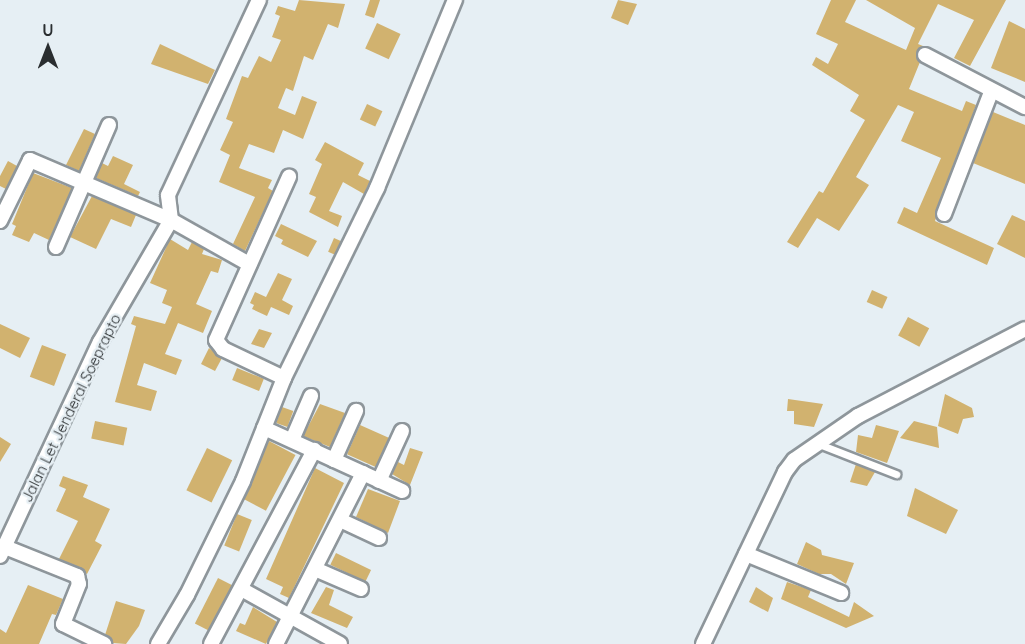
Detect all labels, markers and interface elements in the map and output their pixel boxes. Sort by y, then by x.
north arrow [18,18,78,78]
text: U [42,20,54,40]
street label: Jalan Let Jenderal Soeprapto [18,311,124,505]

